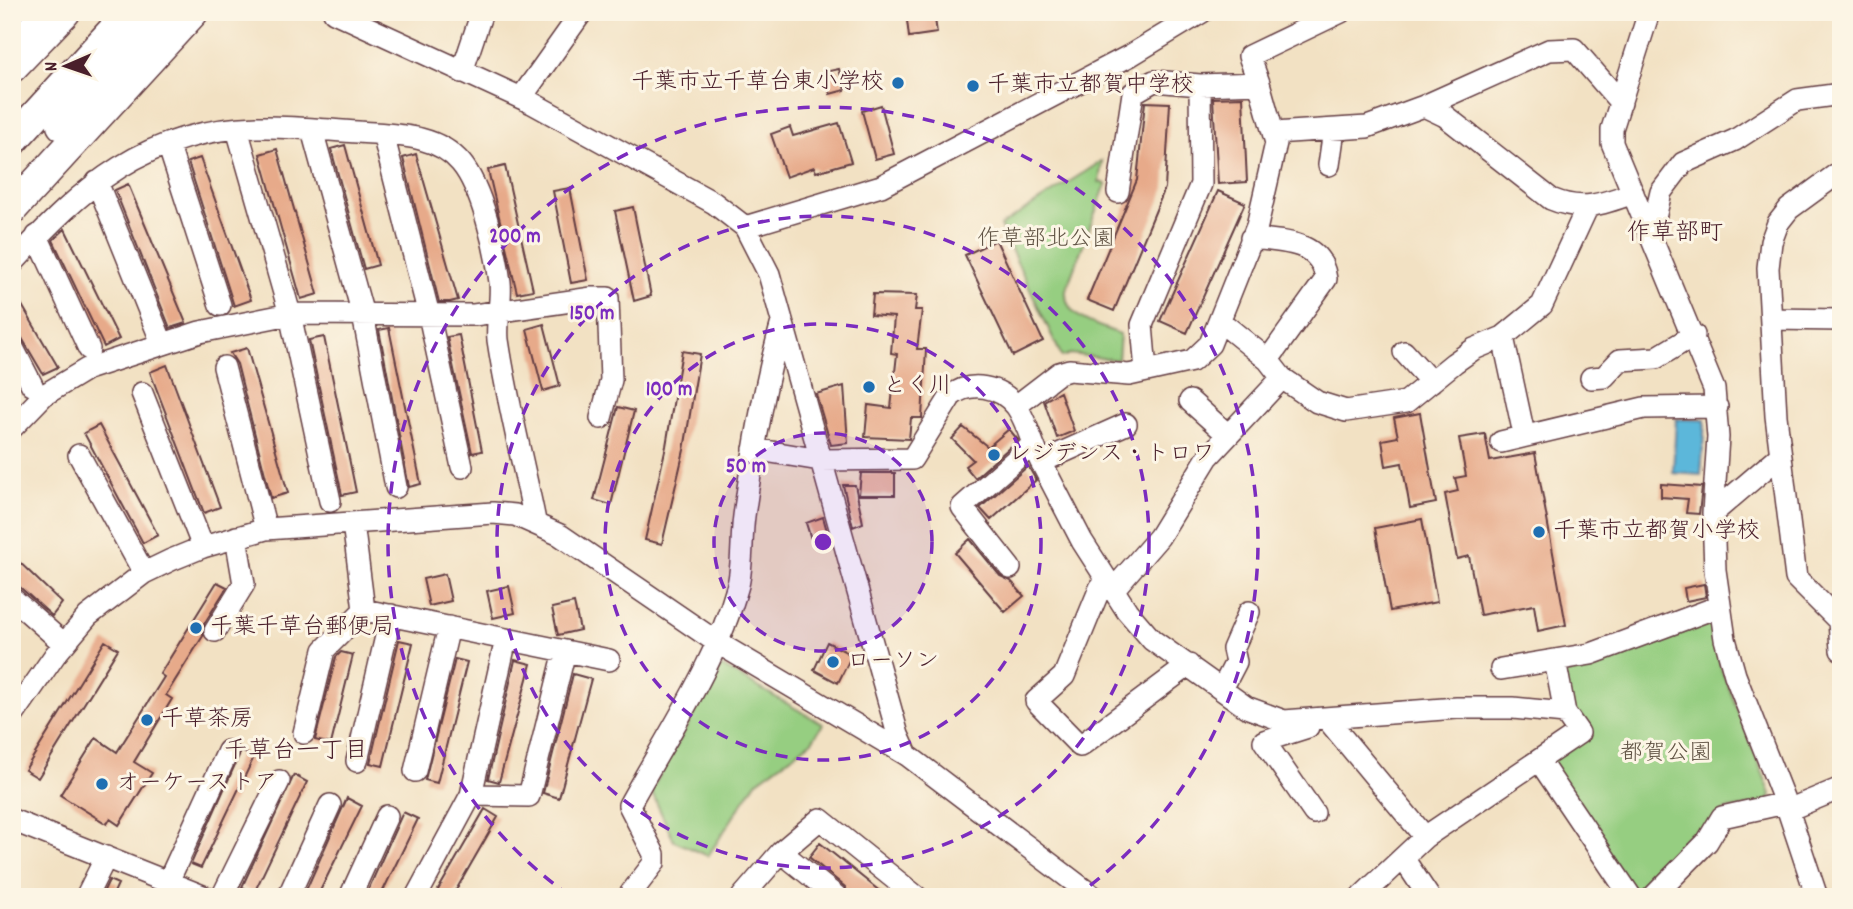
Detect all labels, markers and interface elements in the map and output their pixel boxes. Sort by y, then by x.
north arrow [32,32,102,102]
text: N [39,61,66,72]
place label: 千葉市立千草台東小学校 [631,67,884,100]
place label: 千葉市立都賀中学校 [987,70,1194,103]
marker: 千葉市立千草台東小学校 [890,75,906,91]
marker: 千葉市立都賀中学校 [965,78,981,94]
district label: 作草部町 [1627,217,1723,251]
text: 200 m [489,223,541,253]
park label: 作草部北公園 [977,224,1115,257]
text: 150 m [569,300,615,330]
place label: とく川 [883,371,952,404]
text: 100 m [646,376,692,406]
marker: とく川 [861,379,877,395]
place label: レジデンス・トロワ [1008,439,1215,472]
marker: レジデンス・トロワ [986,447,1002,463]
text: 50 m [726,453,766,483]
place label: 千葉市立都賀小学校 [1553,516,1760,549]
marker: 千葉市立都賀小学校 [1531,524,1547,540]
centre of rings [811,530,835,554]
place label: 千葉千草台郵便局 [210,612,394,645]
marker: 千葉千草台郵便局 [188,620,204,636]
place label: ローソン [847,646,939,679]
marker: ローソン [825,654,841,670]
place label: 千草茶房 [161,704,253,737]
marker: 千草茶房 [139,712,155,728]
district label: 千草台一丁目 [224,735,368,769]
park label: 都賀公園 [1620,738,1712,771]
place label: オーケーストア [116,768,277,801]
marker: オーケーストア [94,776,110,792]

